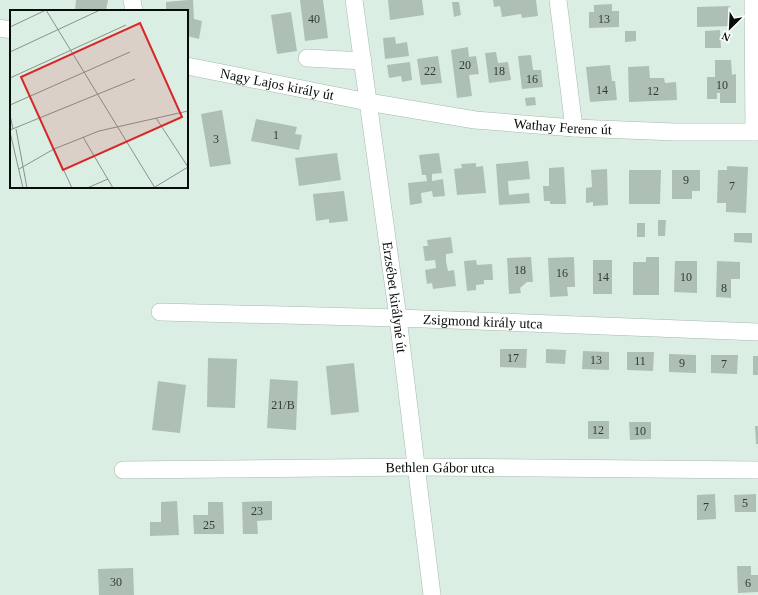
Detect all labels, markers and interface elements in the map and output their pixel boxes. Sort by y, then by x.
north arrow [710,8,750,48]
inset map [10,10,188,188]
house number: 40 [308,12,320,26]
house number: 13 [598,12,610,26]
text: N [720,30,732,44]
house number: 20 [459,58,471,72]
house number: 22 [424,64,436,78]
house number: 18 [493,64,505,78]
street label: Nagy Lajos király út [219,65,335,103]
house number: 16 [526,72,538,86]
house number: 10 [716,78,728,92]
house number: 14 [596,83,608,97]
house number: 12 [647,84,659,98]
street label: Wathay Ferenc út [513,116,612,137]
house number: 1 [273,128,279,142]
house number: 3 [213,132,219,146]
house number: 9 [683,173,689,187]
house number: 7 [729,179,735,193]
street label: Erzsébet királyné út [380,241,410,354]
house number: 18 [514,263,526,277]
house number: 16 [556,266,568,280]
house number: 14 [597,270,609,284]
house number: 10 [680,270,692,284]
house number: 8 [721,281,727,295]
street label: Zsigmond király utca [423,311,544,331]
house number: 17 [507,351,519,365]
house number: 13 [590,353,602,367]
house number: 11 [634,354,646,368]
house number: 9 [679,356,685,370]
house number: 7 [721,357,727,371]
house number: 21/B [271,398,295,412]
house number: 12 [592,423,604,437]
house number: 10 [634,424,646,438]
street label: Bethlen Gábor utca [385,459,495,475]
house number: 5 [742,496,748,510]
house number: 7 [703,500,709,514]
house number: 23 [251,504,263,518]
house number: 25 [203,518,215,532]
house number: 30 [110,575,122,589]
house number: 6 [745,576,751,590]

